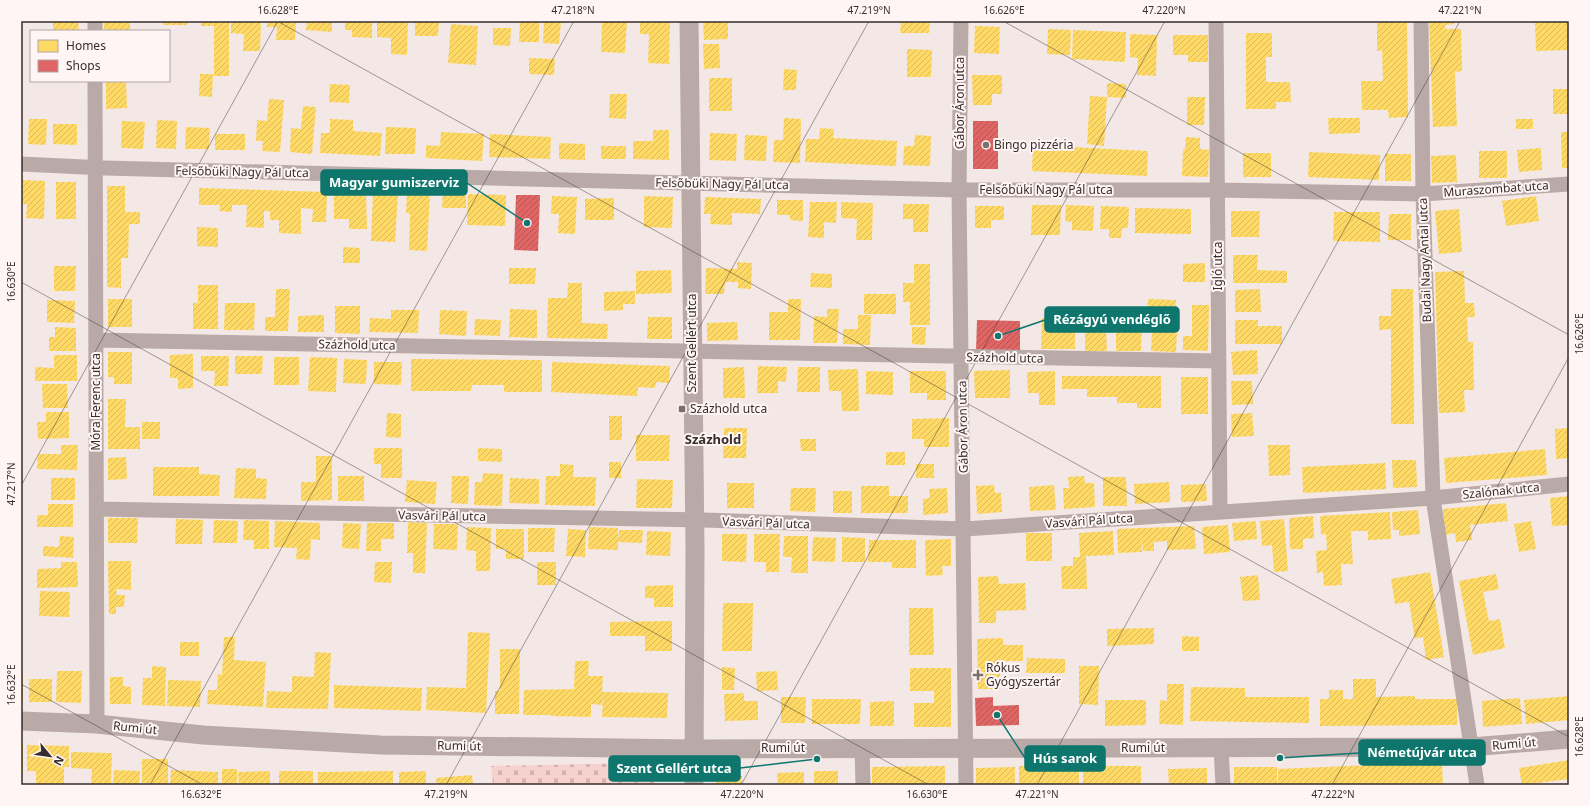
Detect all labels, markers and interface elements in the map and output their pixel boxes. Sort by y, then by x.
text: 16.628°E [257,3,299,17]
text: 47.218°N [551,3,595,17]
text: 47.219°N [847,3,891,17]
text: 16.626°E [983,3,1025,17]
text: 47.220°N [1142,3,1186,17]
text: 47.221°N [1438,3,1482,17]
legend [30,30,170,82]
text: Homes [66,37,106,54]
text: Shops [66,57,101,74]
street label: Gábor Áron utca [951,57,968,149]
place label: Bingo pizzéria [994,136,1073,153]
marker: Bingo pizzéria [981,140,991,150]
street label: Felsőbüki Nagy Pál utca [175,162,309,181]
callout: Magyar gumiszerviz [321,170,467,195]
text: Magyar gumiszerviz [329,173,459,191]
street label: Felsőbüki Nagy Pál utca [655,174,789,193]
street label: Muraszombat utca [1443,176,1549,201]
street label: Felsőbüki Nagy Pál utca [979,181,1113,198]
street label: Budai Nagy Antal utca [1414,197,1435,323]
street label: Igló utca [1209,241,1226,291]
text: 16.630°E [4,261,18,303]
street label: Szent Gellért utca [683,294,700,392]
callout: Rézágyú vendéglő [1045,307,1179,332]
text: Rézágyú vendéglő [1053,310,1171,328]
text: 16.626°E [1572,313,1586,355]
street label: Százhold utca [318,335,396,354]
street label: Százhold utca [966,348,1044,367]
street label: Móra Ferenc utca [87,353,104,451]
street label: Gábor Áron utca [953,381,972,473]
place label: Százhold utca [690,400,767,417]
marker: Százhold utca [677,404,687,414]
district label: Százhold [685,430,741,448]
text: 47.217°N [4,462,18,506]
street label: Szalónak utca [1462,478,1540,503]
street label: Vasvári Pál utca [398,506,486,525]
street label: Vasvári Pál utca [1045,509,1133,532]
street label: Vasvári Pál utca [722,512,810,533]
place label: Rókus Gyógyszertár [986,659,1061,690]
text: 16.632°E [4,664,18,706]
marker: Rókus Gyógyszertár [973,670,983,680]
text: 16.628°E [1572,716,1586,758]
street label: Rumi út [112,717,159,738]
street label: Rumi út [1491,733,1537,754]
north arrow [30,736,70,776]
street label: Rumi út [437,737,482,754]
street label: Rumi út [761,739,806,756]
street label: Rumi út [1121,739,1166,756]
callout: Németújvár utca [1359,740,1485,765]
text: Németújvár utca [1367,743,1477,761]
callout: Hús sarok [1025,746,1105,771]
text: Hús sarok [1033,749,1098,767]
text: N [50,754,68,769]
callout: Szent Gellért utca [609,756,740,781]
text: Szent Gellért utca [617,759,731,777]
text: 16.632°E [180,787,222,801]
text: 47.219°N [424,787,468,801]
text: 47.220°N [720,787,764,801]
text: 16.630°E [906,787,948,801]
text: 47.221°N [1015,787,1059,801]
text: 47.222°N [1311,787,1355,801]

